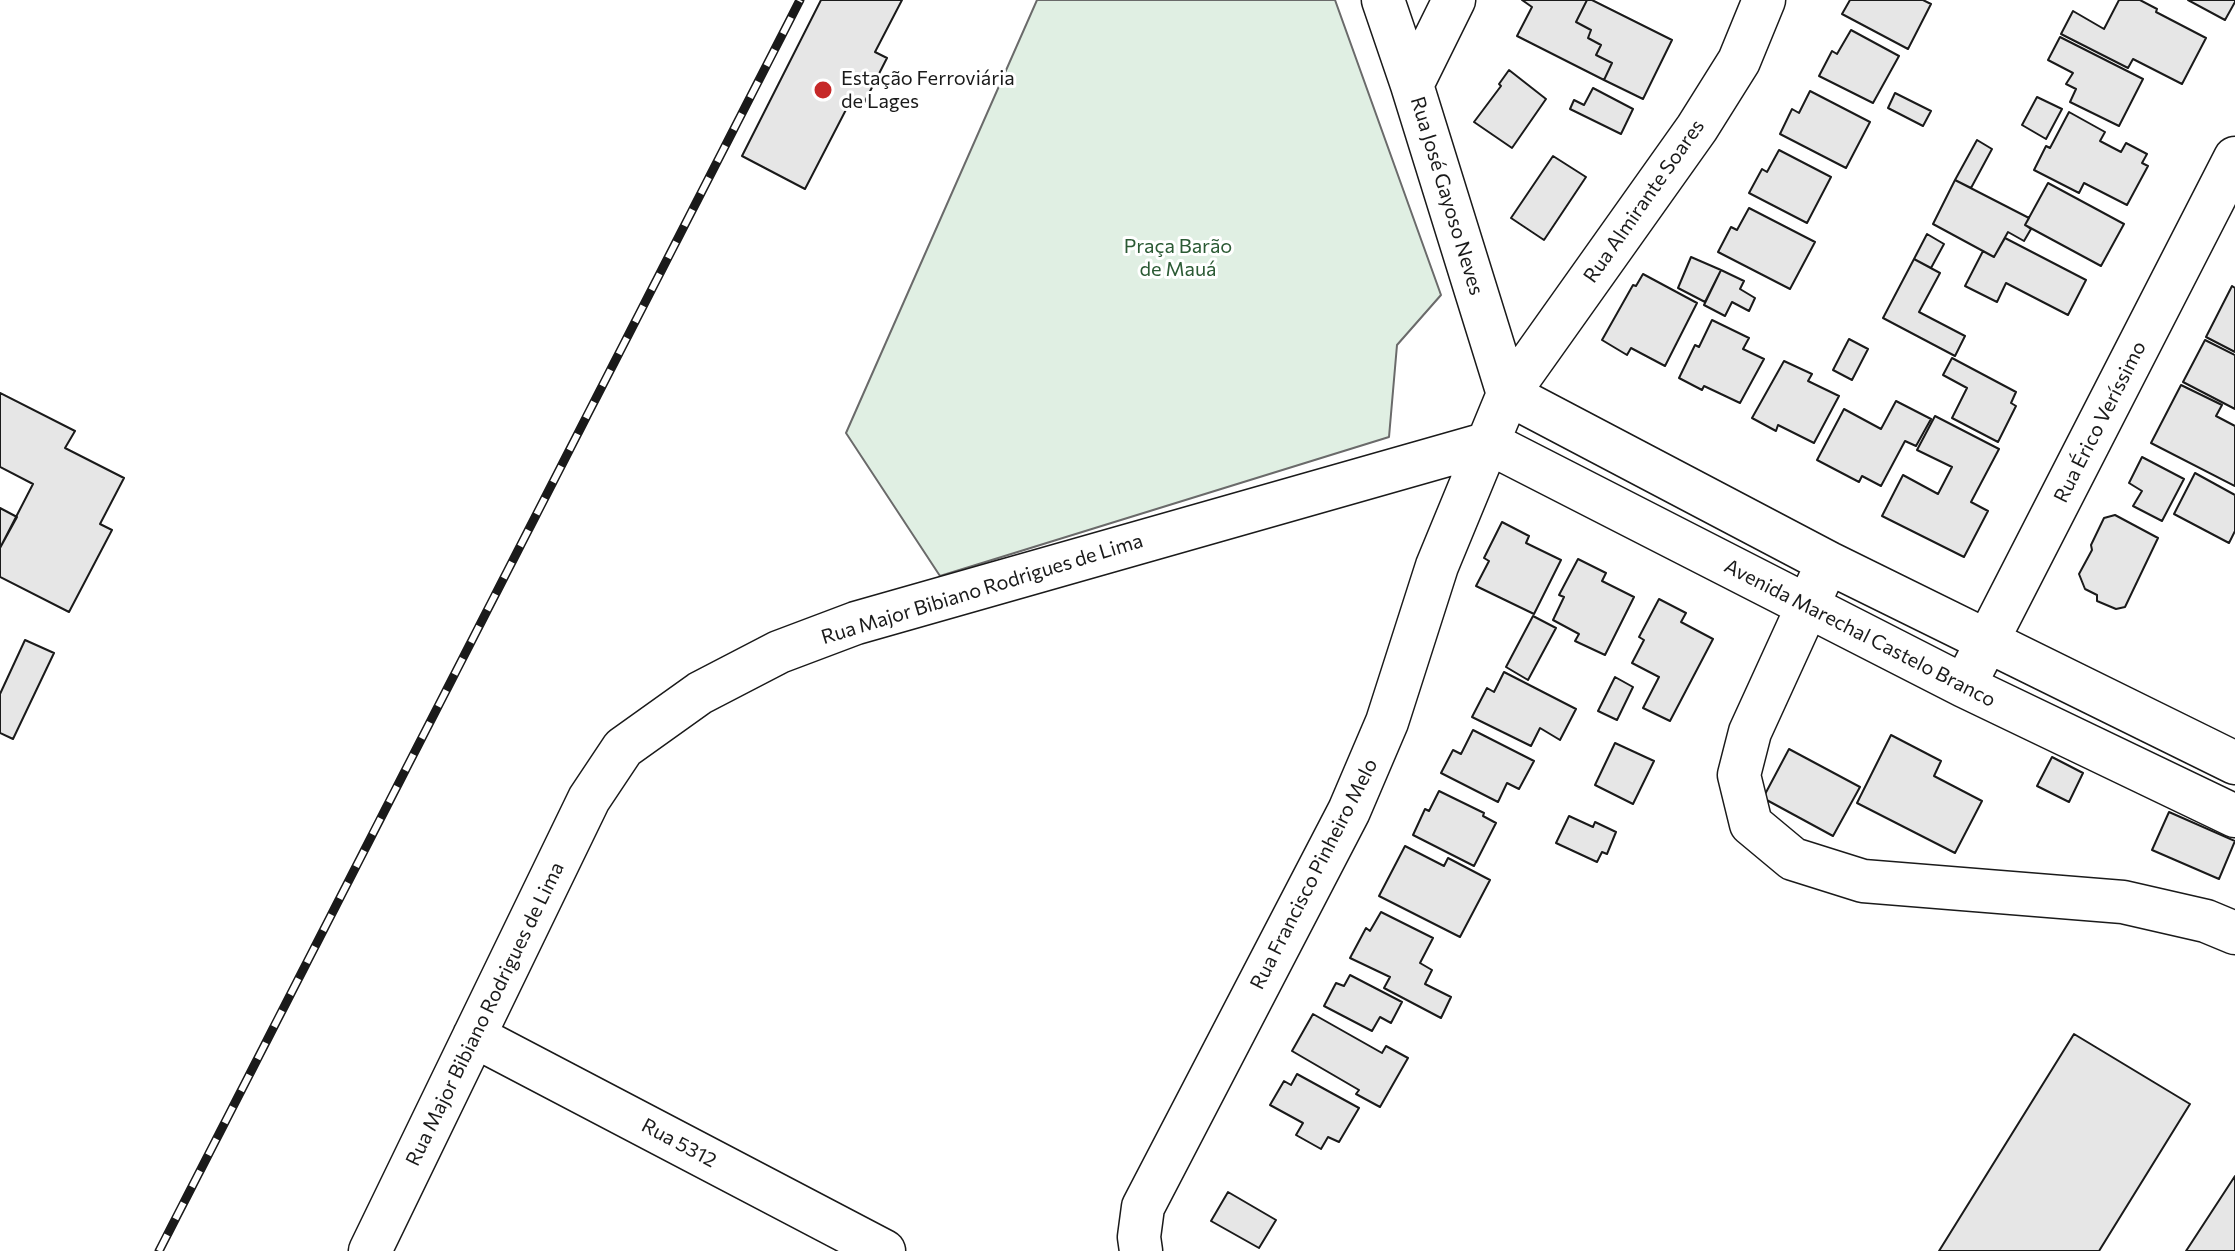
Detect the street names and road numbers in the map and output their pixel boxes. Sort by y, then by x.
street label: Rua José Gayoso Neves [1405,94,1489,298]
street label: Rua Almirante Soares [1579,115,1709,287]
street label: Rua Érico Veríssimo [2049,337,2151,507]
street label: Rua Major Bibiano Rodrigues de Lima [818,529,1146,649]
street label: Avenida Marechal Castelo Branco [1720,554,2000,712]
street label: Rua Francisco Pinheiro Melo [1245,755,1383,993]
street label: Rua Major Bibiano Rodrigues de Lima [401,858,569,1170]
street label: Rua 5312 [637,1113,721,1173]

